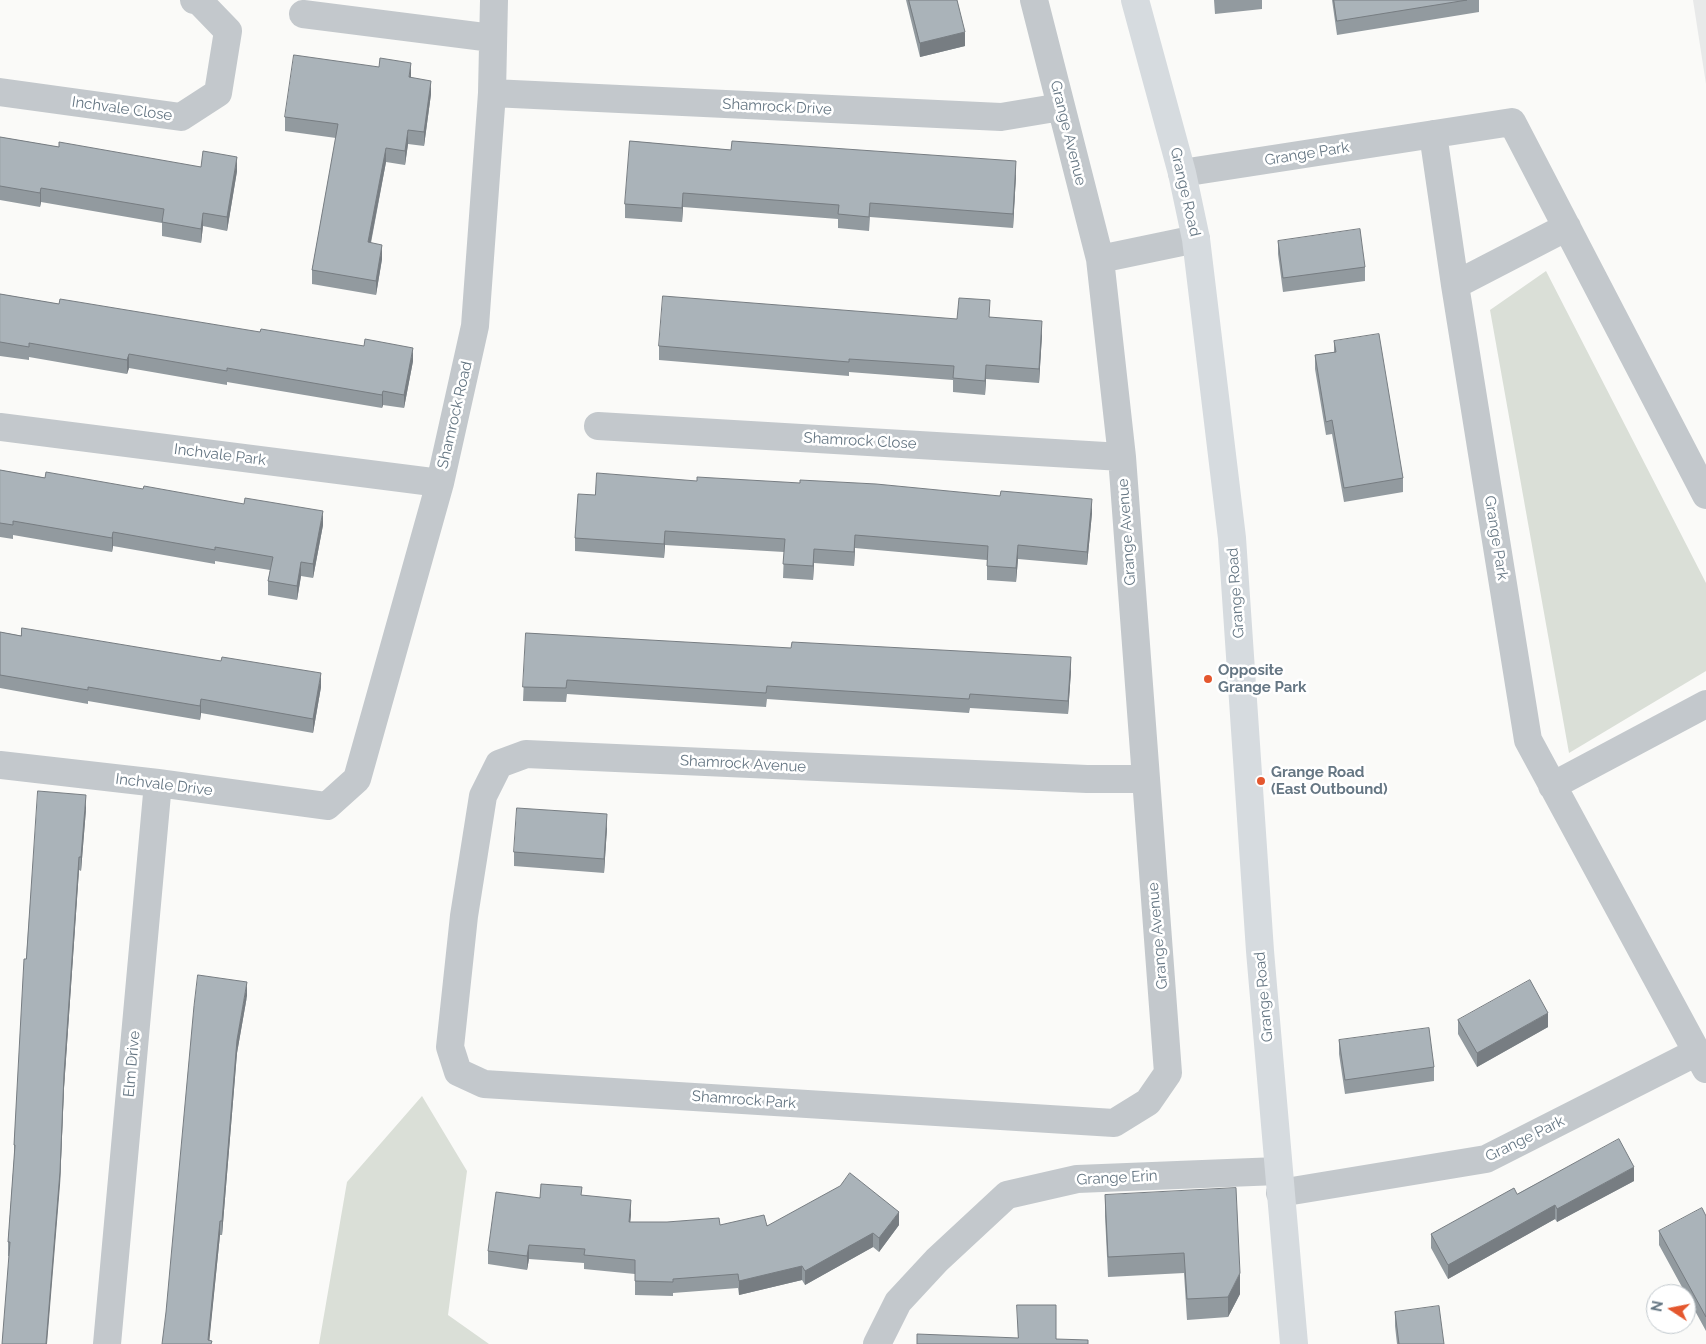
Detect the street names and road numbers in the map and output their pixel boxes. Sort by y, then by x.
street label: Grange Avenue [1046,79,1090,187]
street label: Inchvale Close [71,93,173,125]
street label: Shamrock Drive [722,95,832,119]
street label: Grange Park [1263,138,1351,170]
street label: Grange Road [1166,146,1204,238]
street label: Shamrock Road [434,360,476,470]
street label: Shamrock Close [803,429,917,453]
street label: Inchvale Park [173,440,267,470]
street label: Grange Avenue [1114,478,1140,586]
street label: Grange Park [1480,494,1512,582]
street label: Grange Road [1224,547,1248,639]
street label: Shamrock Avenue [679,752,807,776]
street label: Inchvale Drive [114,770,214,800]
street label: Grange Avenue [1144,882,1172,990]
street label: Grange Road [1251,951,1277,1043]
street label: Elm Drive [120,1030,144,1098]
street label: Shamrock Park [691,1087,797,1113]
street label: Grange Park [1483,1112,1567,1166]
street label: Grange Erin [1076,1167,1158,1189]

